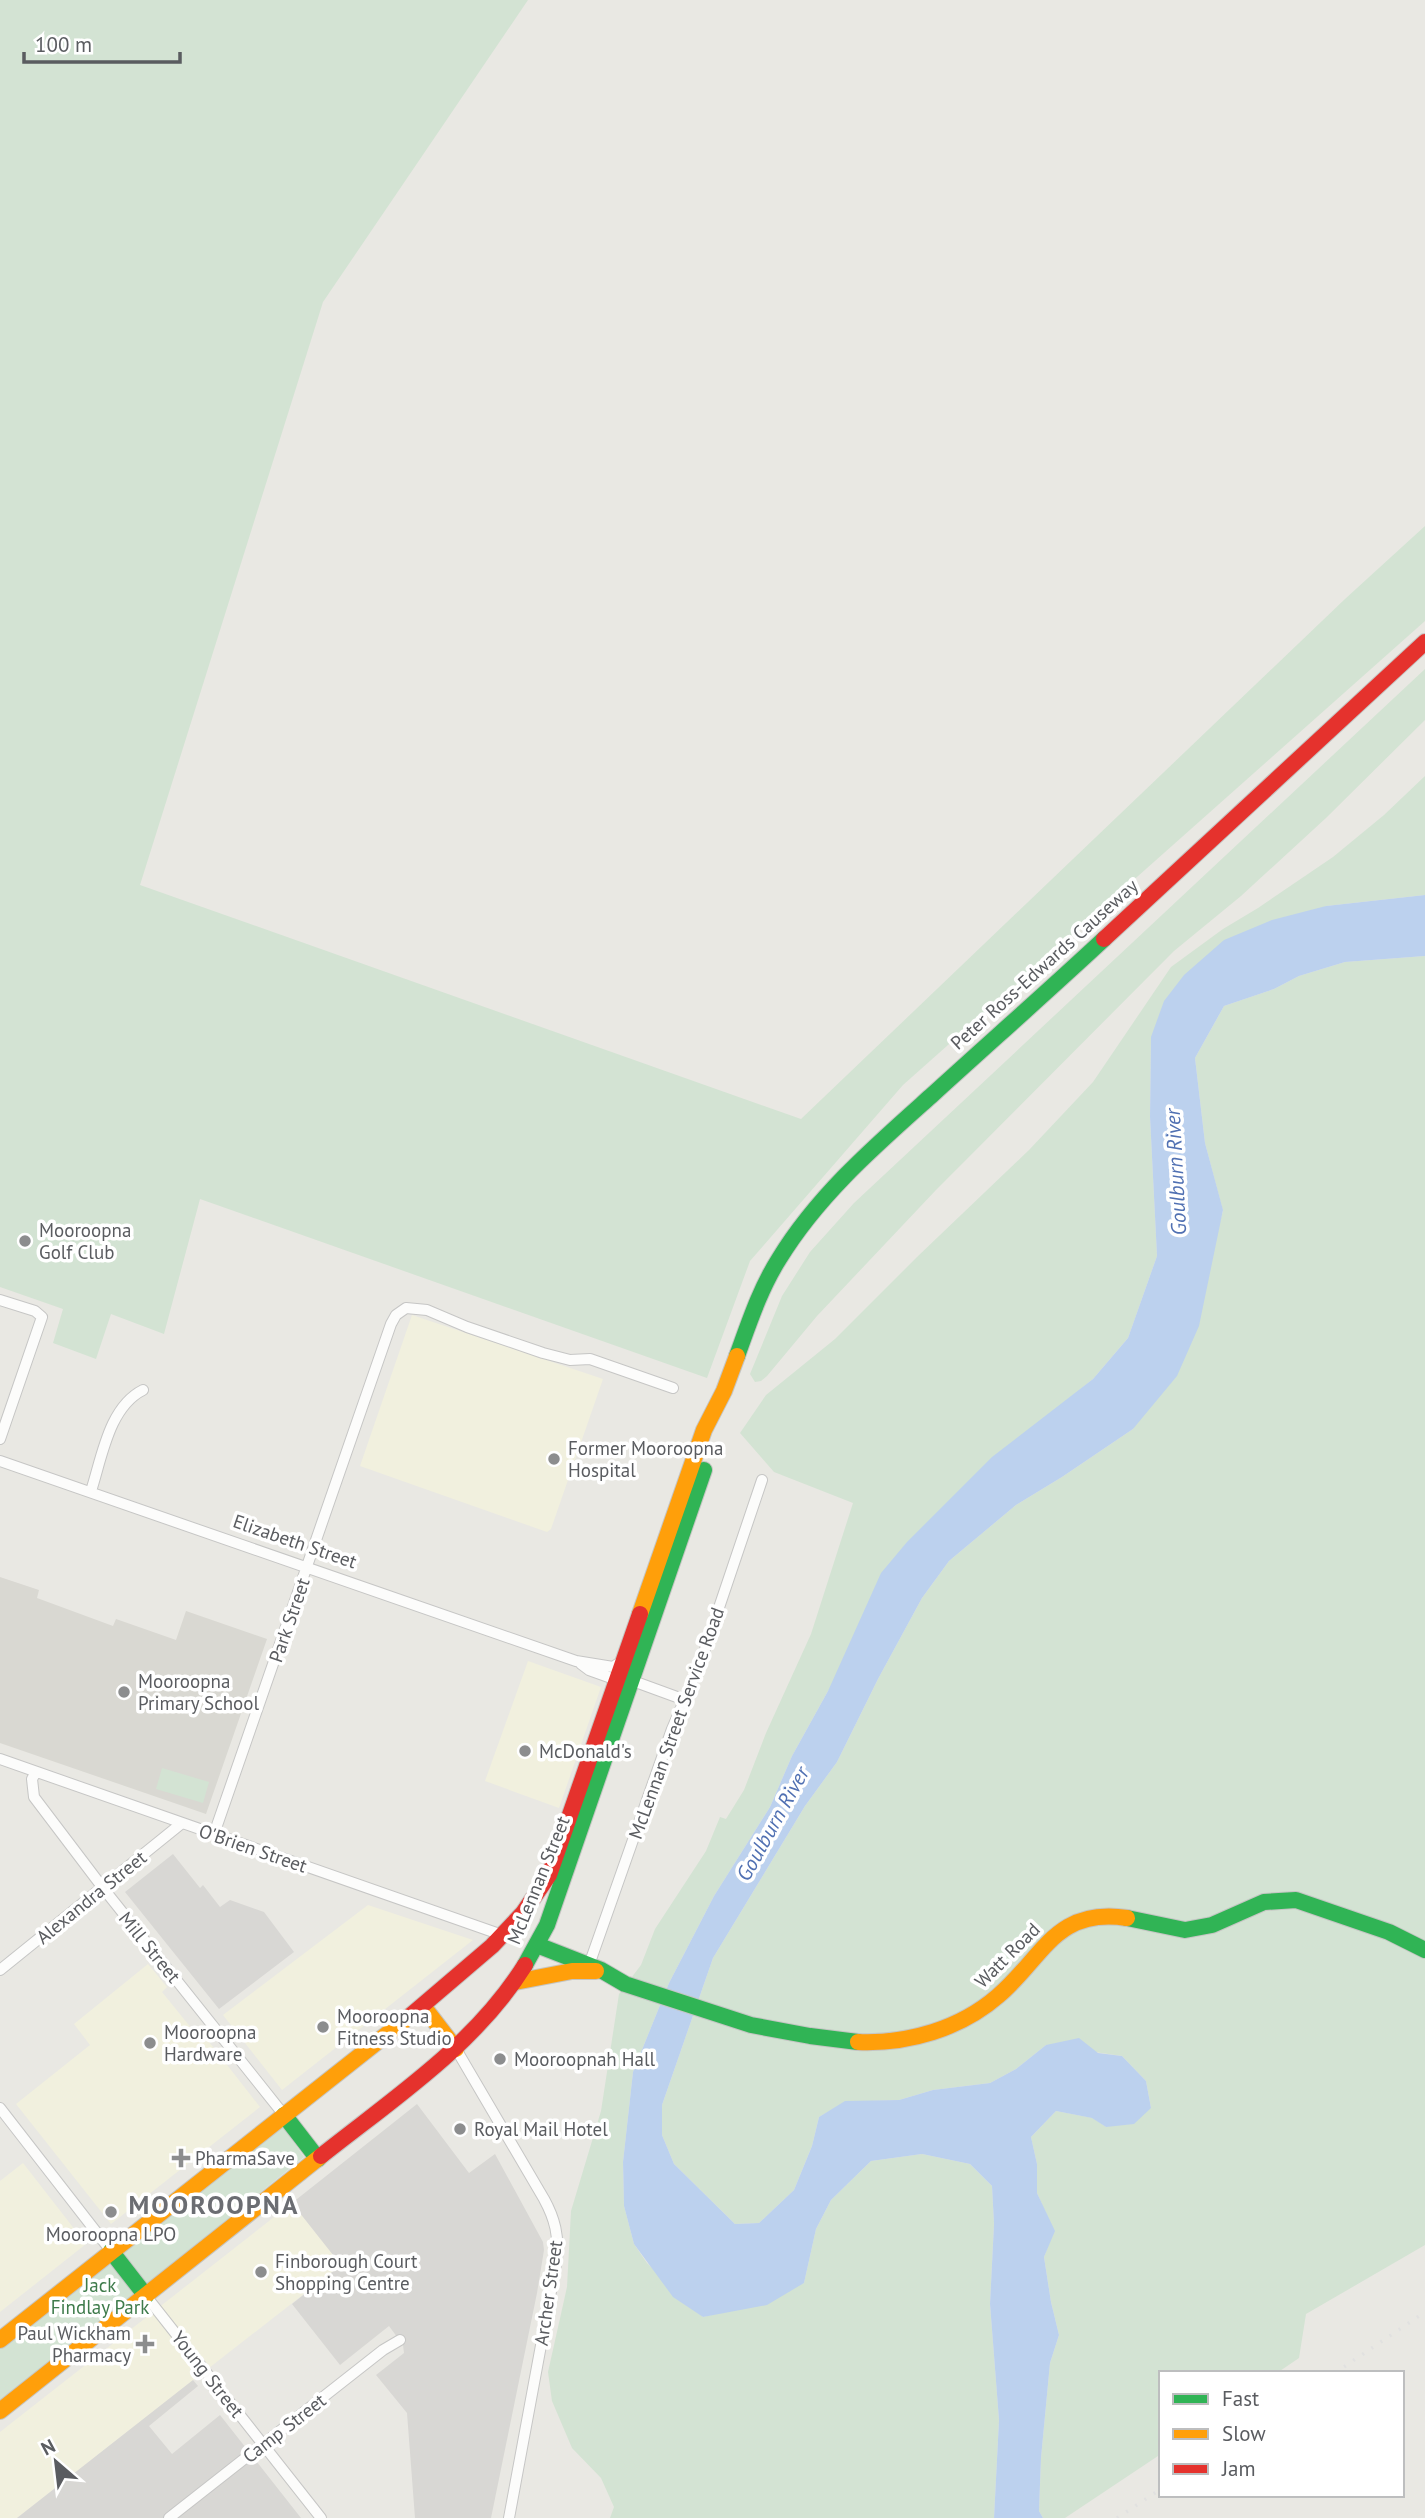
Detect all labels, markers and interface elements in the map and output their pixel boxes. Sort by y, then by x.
scale bar [24,21,180,65]
text: 100 m [35,31,92,58]
street label: Peter Ross-Edwards Causeway [945,873,1143,1055]
water label: Goulburn River [1159,1106,1192,1236]
place label: Mooroopna Golf Club [39,1218,131,1264]
marker: Mooroopna Golf Club [17,1233,33,1249]
place label: Former Mooroopna Hospital [568,1436,723,1482]
marker: Former Mooroopna Hospital [546,1451,562,1467]
street label: Elizabeth Street [230,1509,360,1574]
street label: Park Street [263,1574,315,1666]
street label: McLennan Street Service Road [623,1604,729,1842]
place label: Mooroopna Primary School [138,1669,259,1715]
marker: Mooroopna Primary School [116,1684,132,1700]
place label: McDonald's [539,1739,632,1763]
marker: McDonald's [517,1743,533,1759]
water label: Goulburn River [730,1760,816,1886]
street label: McLennan Street [501,1812,575,1948]
street label: O'Brien Street [196,1818,311,1878]
street label: Alexandra Street [31,1845,152,1949]
street label: Mill Street [114,1906,186,1988]
street label: Watt Road [969,1917,1045,1993]
place label: Mooroopna Fitness Studio [337,2004,452,2050]
marker: Mooroopna Fitness Studio [315,2019,331,2035]
place label: Mooroopna Hardware [164,2020,256,2066]
marker: Mooroopna Hardware [142,2035,158,2051]
place label: Mooroopnah Hall [514,2047,656,2071]
marker: Mooroopnah Hall [492,2051,508,2067]
place label: Royal Mail Hotel [474,2117,608,2141]
marker: Royal Mail Hotel [452,2121,468,2137]
place label: PharmaSave [195,2146,295,2170]
marker: PharmaSave [173,2150,189,2166]
district label: MOOROOPNA [129,2188,299,2221]
marker: Mooroopna LPO [103,2204,119,2220]
place label: Mooroopna LPO [46,2222,176,2246]
street label: Archer Street [529,2238,567,2347]
place label: Finborough Court Shopping Centre [275,2249,418,2295]
marker: Finborough Court Shopping Centre [253,2264,269,2280]
park label: Jack Findlay Park [51,2273,149,2319]
place label: Paul Wickham Pharmacy [17,2321,131,2367]
street label: Young Street [167,2326,250,2423]
marker: Paul Wickham Pharmacy [137,2336,153,2352]
legend [1159,2371,1404,2497]
text: Fast [1222,2385,1259,2412]
street label: Camp Street [238,2388,331,2468]
text: Slow [1222,2420,1266,2447]
north arrow [21,2427,91,2497]
text: N [37,2433,59,2461]
text: Jam [1221,2455,1256,2482]

